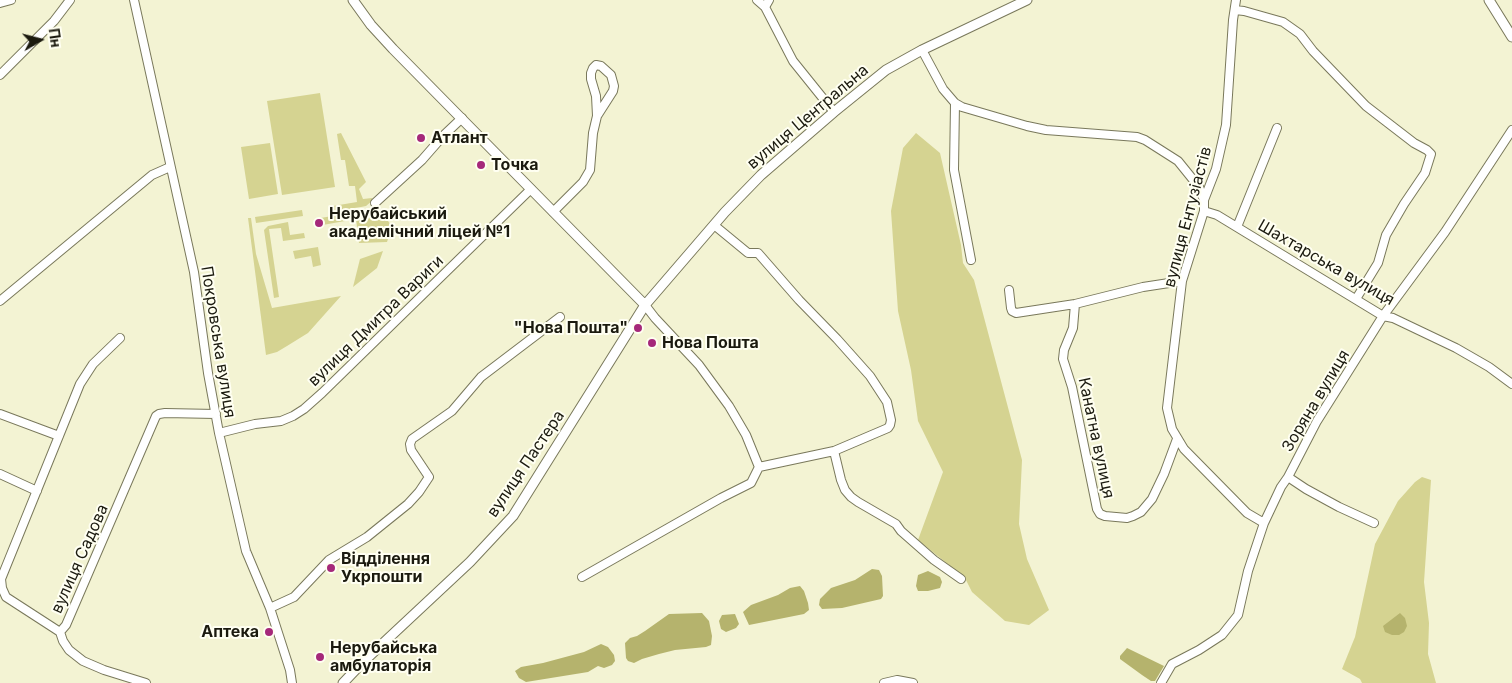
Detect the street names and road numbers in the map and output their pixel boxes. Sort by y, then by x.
street label: вулиця Центральна [743,61,873,173]
street label: вулиця Ентузіастів [1160,145,1216,289]
street label: Шахтарська вулиця [1254,216,1398,310]
street label: вулиця Дмитра Вариги [304,251,448,391]
street label: Покровська вулиця [197,265,239,419]
street label: Зоряна вулиця [1278,347,1354,455]
street label: Канатна вулиця [1074,376,1118,500]
street label: вулиця Пастера [483,407,569,521]
street label: вулиця Садова [47,502,113,616]

